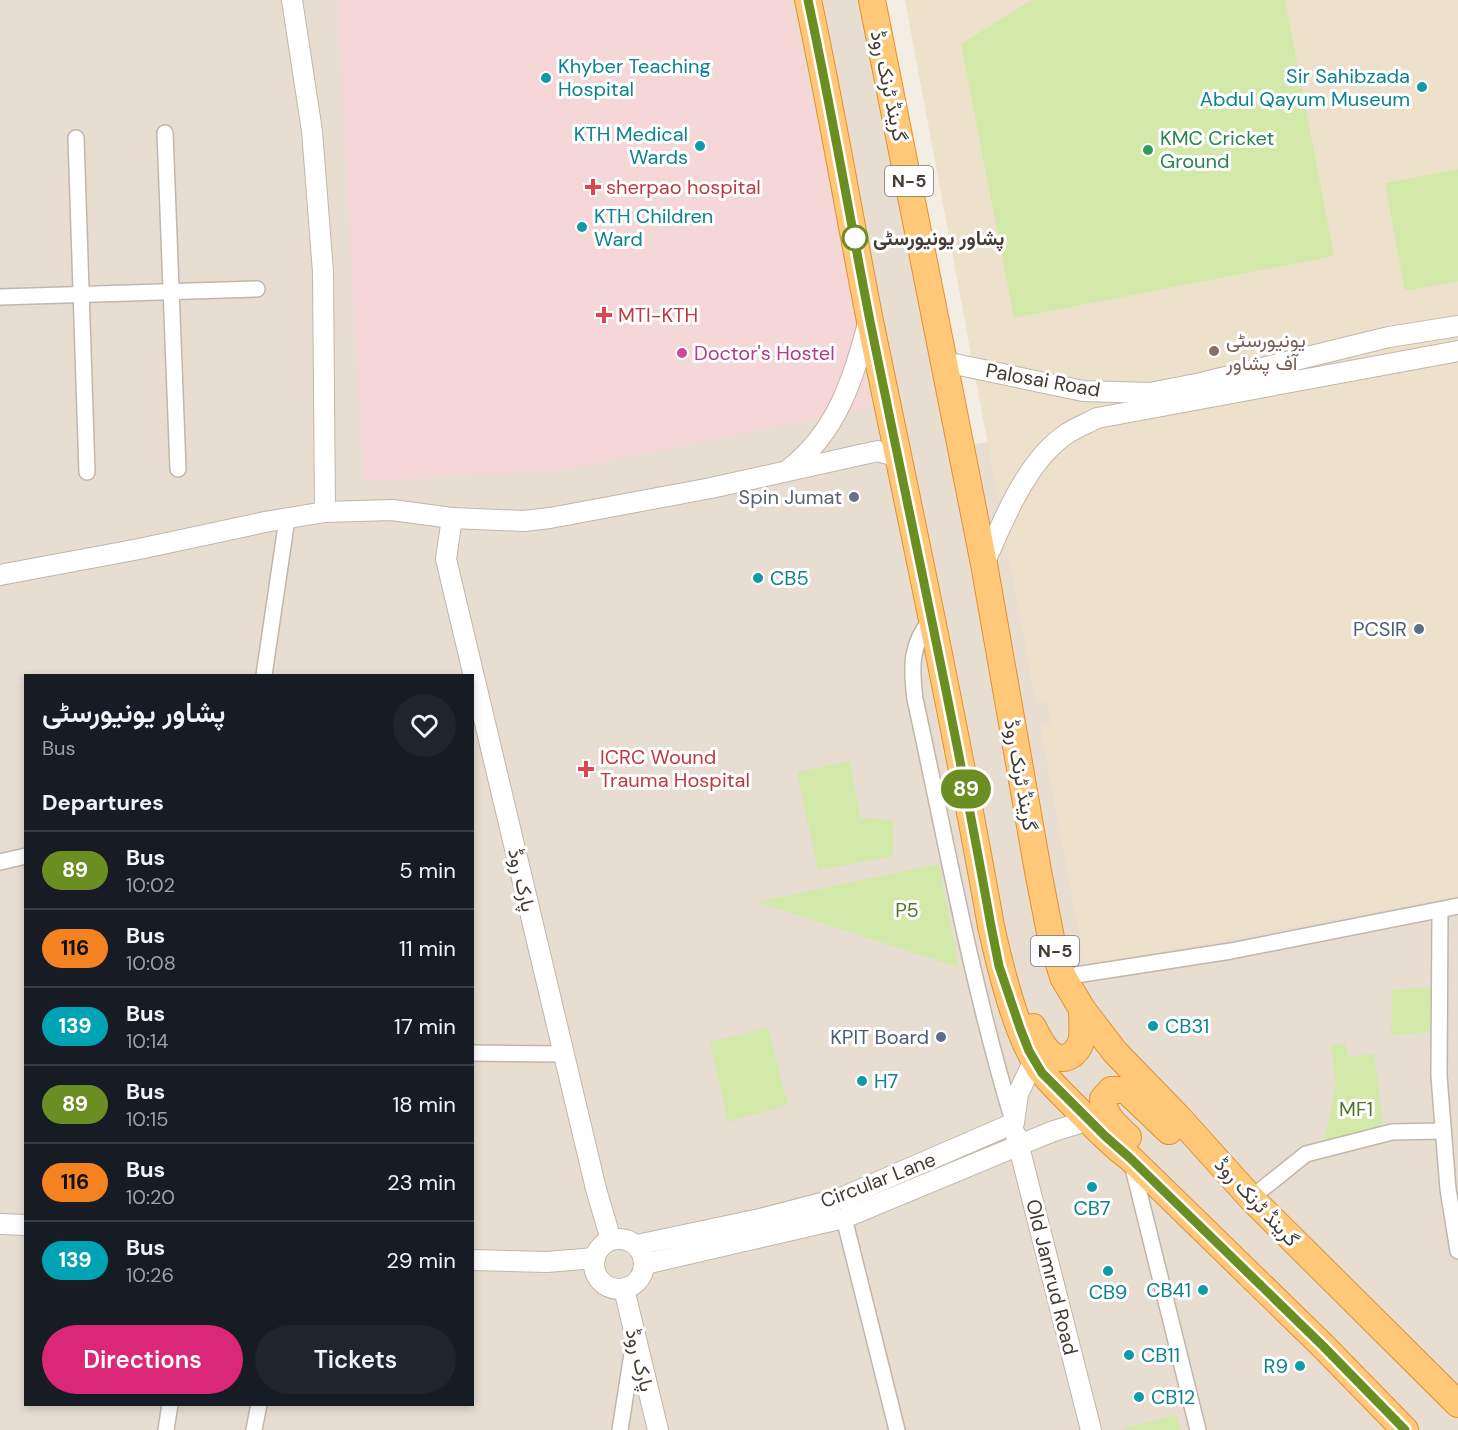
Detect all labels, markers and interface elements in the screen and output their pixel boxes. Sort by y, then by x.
street label: گرینڈ ٹرنک روڈ [865,28,913,144]
place label: Khyber Teaching Hospital [558,53,711,102]
place label: Sir Sahibzada Abdul Qayum Museum [1200,63,1410,112]
marker: Khyber Teaching Hospital [539,71,553,85]
marker: Sir Sahibzada Abdul Qayum Museum [1415,80,1429,94]
place label: KTH Medical Wards [574,121,688,170]
place label: KMC Cricket Ground [1160,125,1275,174]
marker: KTH Medical Wards [693,139,707,153]
marker: KMC Cricket Ground [1141,143,1155,157]
road number: N-5 [885,166,933,196]
place label: sherpao hospital [606,174,761,200]
marker: sherpao hospital [584,178,602,196]
place label: KTH Children Ward [594,203,713,252]
marker: KTH Children Ward [575,220,589,234]
marker: پشاور یونیورسٹی [842,225,868,251]
place label: پشاور یونیورسٹی [873,225,1005,252]
place label: MTI-KTH [618,302,698,328]
marker: MTI-KTH [595,306,613,324]
place label: یونیورسٹی آف پشاور [1225,327,1306,377]
place label: Doctor's Hostel [694,340,835,366]
marker: یونیورسٹی آف پشاور [1207,344,1221,358]
marker: Doctor's Hostel [675,346,689,360]
street label: Palosai Road [984,357,1102,403]
place label: Spin Jumat [739,484,842,510]
marker: Spin Jumat [847,490,861,504]
place label: CB5 [770,565,809,591]
marker: CB5 [751,571,765,585]
place label: PCSIR [1353,616,1407,642]
marker: PCSIR [1412,622,1426,636]
text: پشاور یونیورسٹی [42,694,226,731]
button: heart [393,694,456,757]
street label: گرینڈ ٹرنک روڈ [998,717,1044,833]
text: Bus [42,735,76,761]
place label: ICRC Wound Trauma Hospital [600,744,750,793]
marker: ICRC Wound Trauma Hospital [577,760,595,778]
line badge: 89 [939,770,993,808]
text: 89 [953,775,979,803]
text: Departures [42,788,164,817]
text: Bus [126,843,165,872]
street label: پارک روڈ [501,846,542,914]
text: 89 [62,856,88,884]
text: 5 min [399,856,456,885]
text: 10:02 [126,872,175,898]
park label: P5 [895,897,919,923]
text: Bus [126,921,165,950]
text: 116 [61,934,89,962]
text: 11 min [399,934,456,963]
road number: N-5 [1031,936,1079,966]
text: 10:08 [126,950,176,976]
text: Bus [126,999,165,1028]
text: 139 [58,1012,92,1040]
text: 17 min [394,1012,456,1041]
place label: CB31 [1165,1013,1209,1039]
marker: CB31 [1146,1019,1160,1033]
place label: KPIT Board [830,1024,929,1050]
text: 10:14 [126,1028,168,1054]
marker: KPIT Board [934,1030,948,1044]
place label: H7 [874,1068,898,1094]
marker: H7 [855,1074,869,1088]
text: Bus [126,1077,165,1106]
text: 89 [62,1090,88,1118]
text: 18 min [392,1090,456,1119]
park label: MF1 [1339,1096,1373,1122]
text: 10:15 [126,1106,168,1132]
street label: Circular Lane [817,1146,939,1214]
street label: گرینڈ ٹرنک روڈ [1209,1152,1305,1252]
text: Bus [126,1155,165,1184]
text: 116 [61,1168,89,1196]
text: 23 min [387,1168,456,1197]
marker: CB7 [1085,1180,1099,1194]
text: 10:20 [126,1184,175,1210]
place label: CB7 [1073,1195,1111,1221]
street label: Old Jamrud Road [1020,1196,1084,1358]
text: Bus [126,1233,165,1262]
text: 139 [58,1246,92,1274]
text: 29 min [386,1246,456,1275]
text: 10:26 [126,1262,174,1288]
marker: CB9 [1101,1264,1115,1278]
place label: CB41 [1146,1277,1191,1303]
place label: CB9 [1089,1279,1127,1305]
marker: CB41 [1196,1283,1210,1297]
button: Directions [42,1325,243,1394]
button: Tickets [255,1325,456,1394]
street label: پارک روڈ [619,1326,660,1395]
place label: CB11 [1141,1342,1180,1368]
marker: CB11 [1122,1348,1136,1362]
place label: R9 [1264,1353,1288,1379]
marker: R9 [1293,1359,1307,1373]
place label: CB12 [1151,1384,1195,1410]
marker: CB12 [1132,1390,1146,1404]

